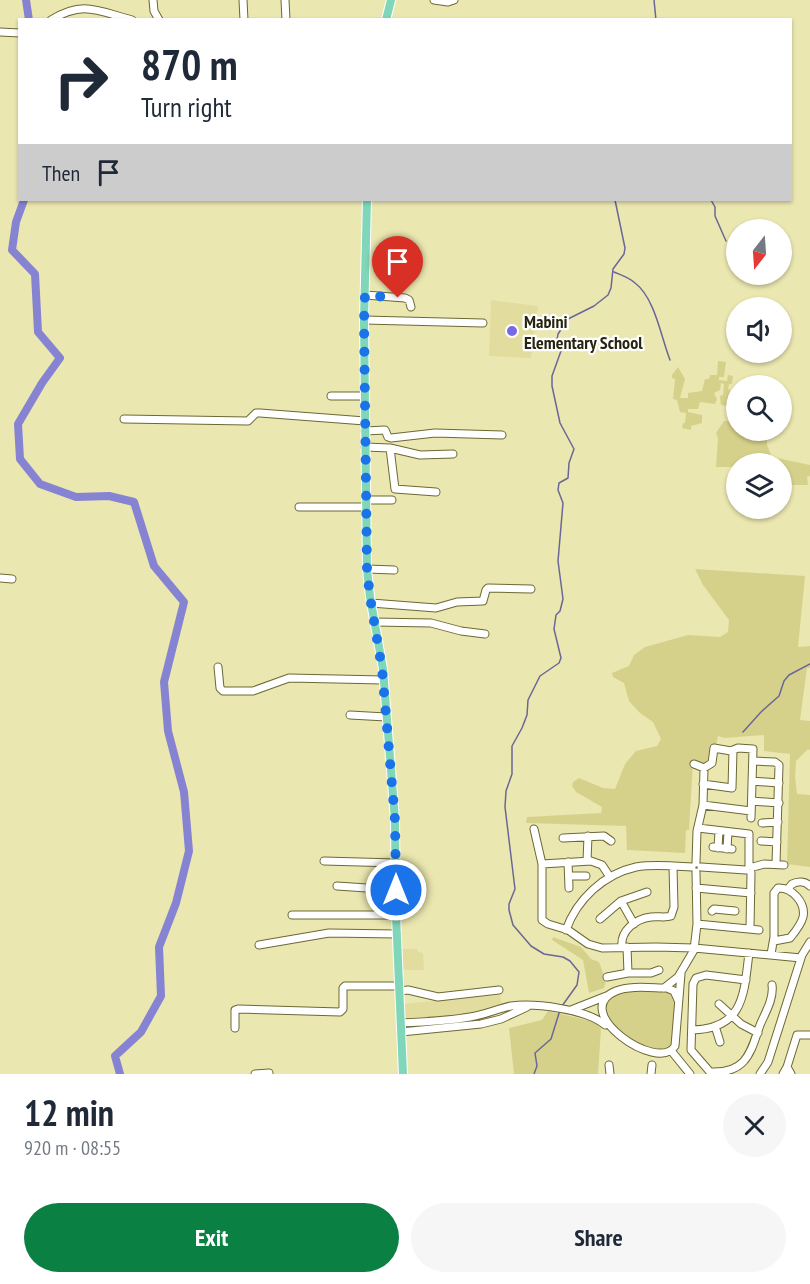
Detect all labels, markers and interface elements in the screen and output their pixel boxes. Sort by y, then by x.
text: 870 m [141,37,238,92]
icon: right [42,42,120,120]
text: Turn right [141,90,232,124]
icon: arrive [92,156,125,189]
text: Then [42,159,80,187]
north arrow [726,219,792,285]
map controls [726,219,792,519]
pin [372,236,423,298]
icon: arrive [381,245,414,278]
button: sound [726,297,792,363]
place label: Mabini Elementary School [524,310,643,354]
marker: Mabini Elementary School [505,324,519,338]
button: search [726,375,792,441]
button: layers [726,453,792,519]
position arrow [364,858,428,922]
text: 12 min [24,1089,114,1136]
button: close [723,1094,786,1157]
text: 920 m · 08:55 [24,1135,121,1161]
button: Exit [24,1203,399,1272]
button: Share [411,1203,786,1272]

